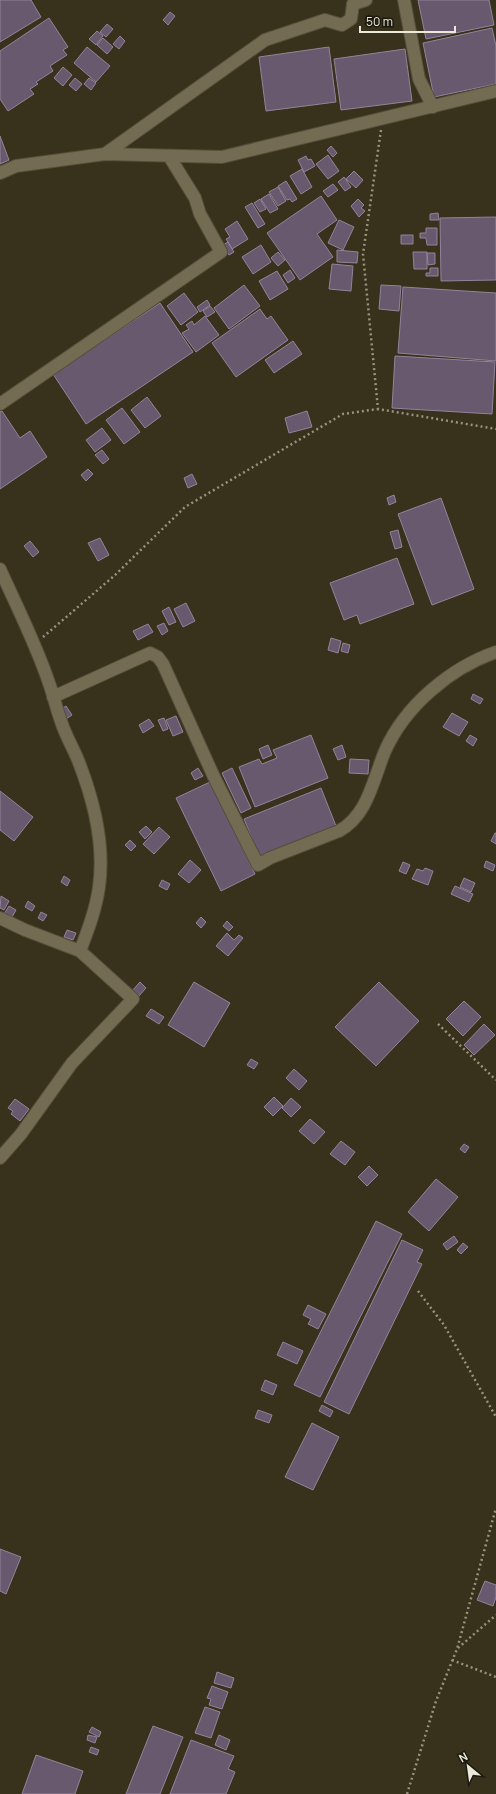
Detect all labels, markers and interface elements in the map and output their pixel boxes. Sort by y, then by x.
scale bar [360,8,455,34]
text: 50 m [366,13,393,30]
north arrow [448,1746,488,1786]
text: N [456,1748,470,1765]

